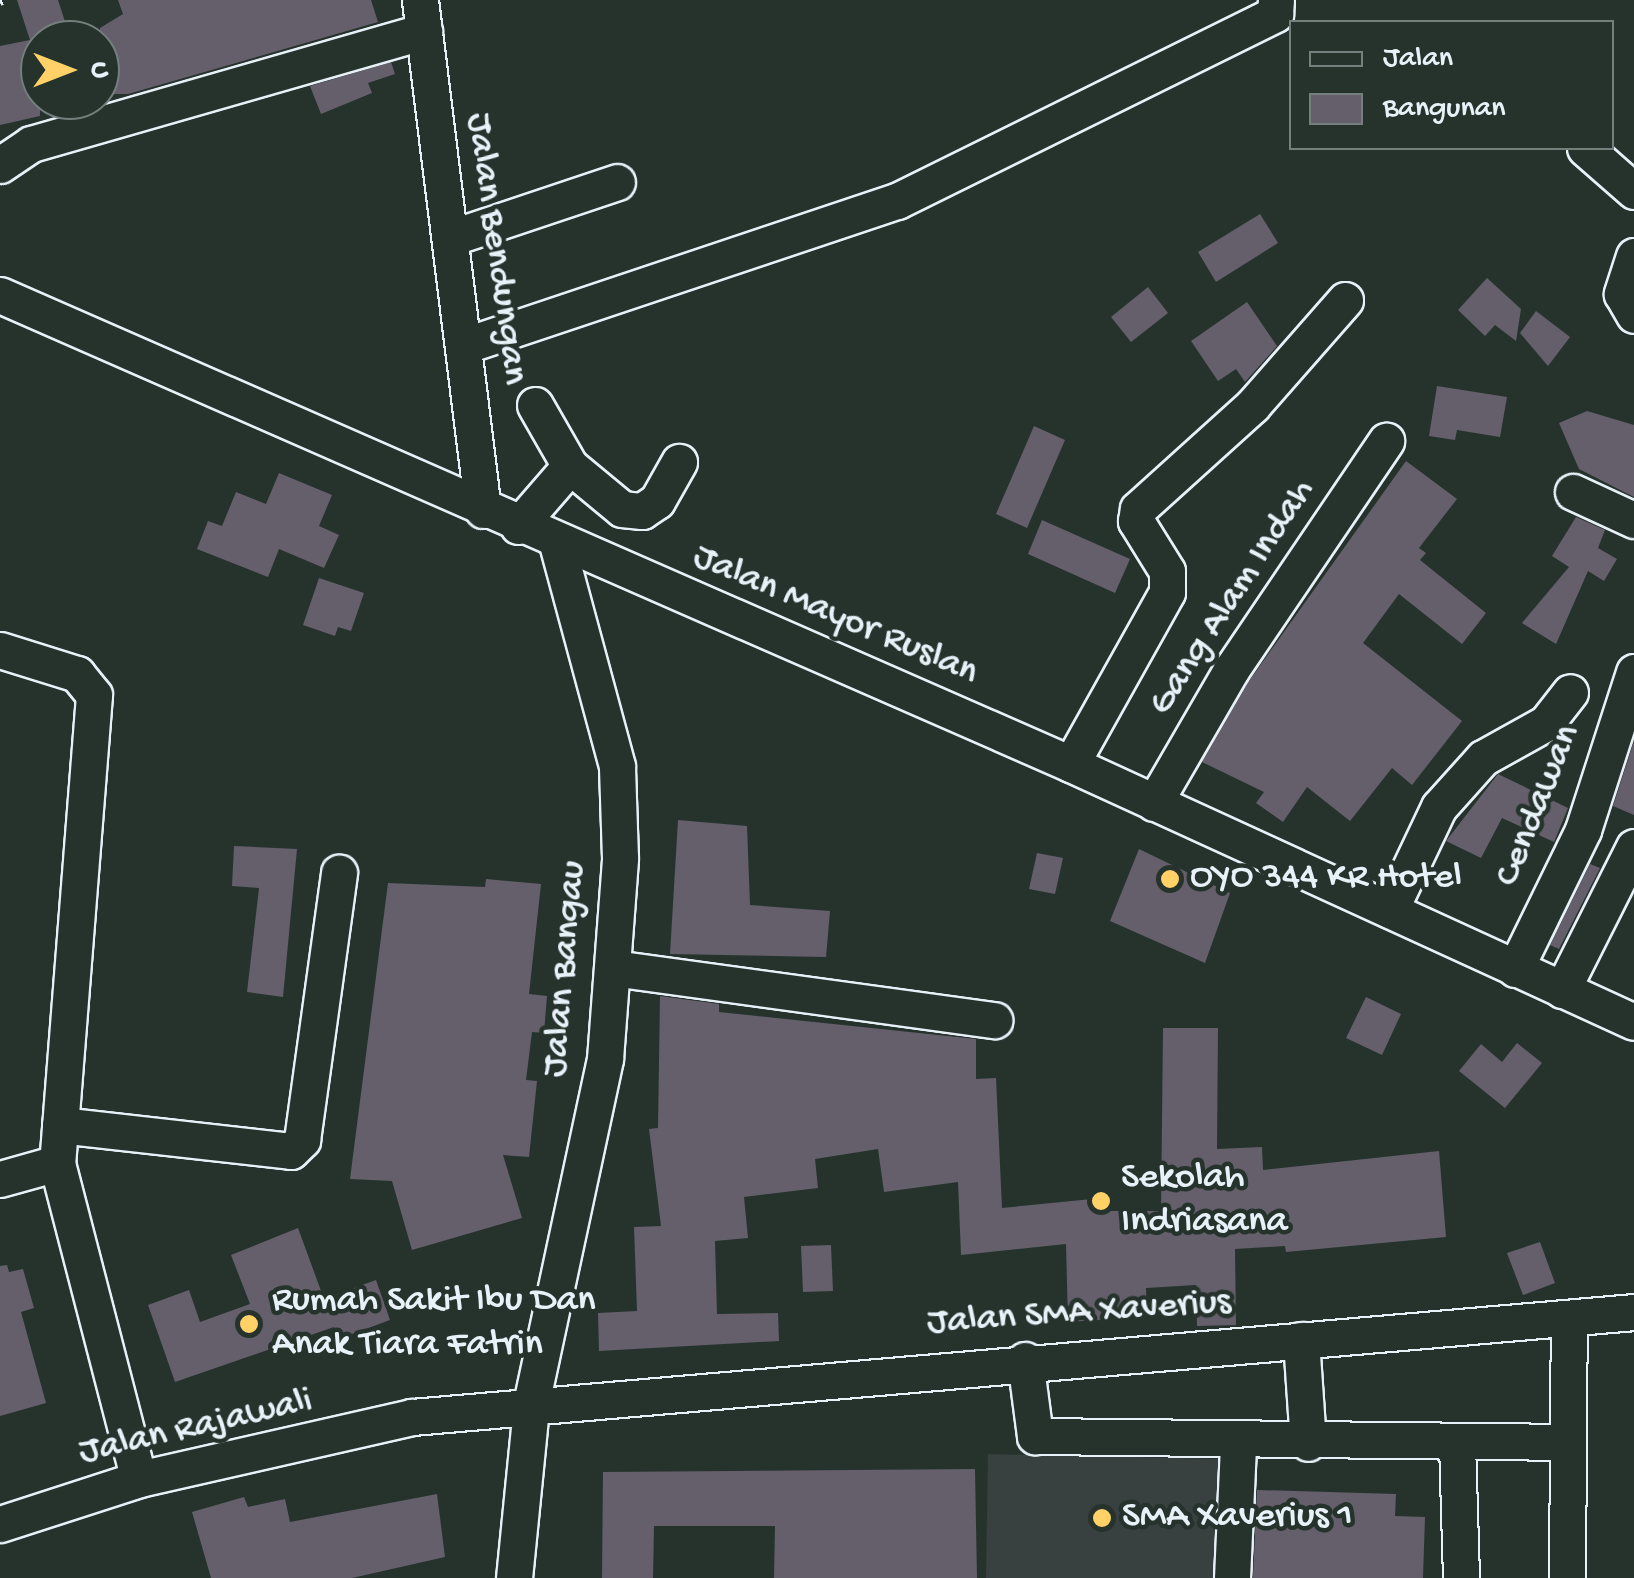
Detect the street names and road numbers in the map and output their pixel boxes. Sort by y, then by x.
street label: Jalan Bendungan [453,110,537,388]
street label: Gang Alam Indah [1140,471,1326,725]
street label: Jalan Mayor Ruslan [686,535,984,697]
street label: Cendawan [1486,719,1592,893]
street label: Jalan Bangau [534,859,598,1079]
street label: Jalan SMA Xaverius [926,1281,1232,1347]
street label: Jalan Rajawali [75,1379,317,1477]

